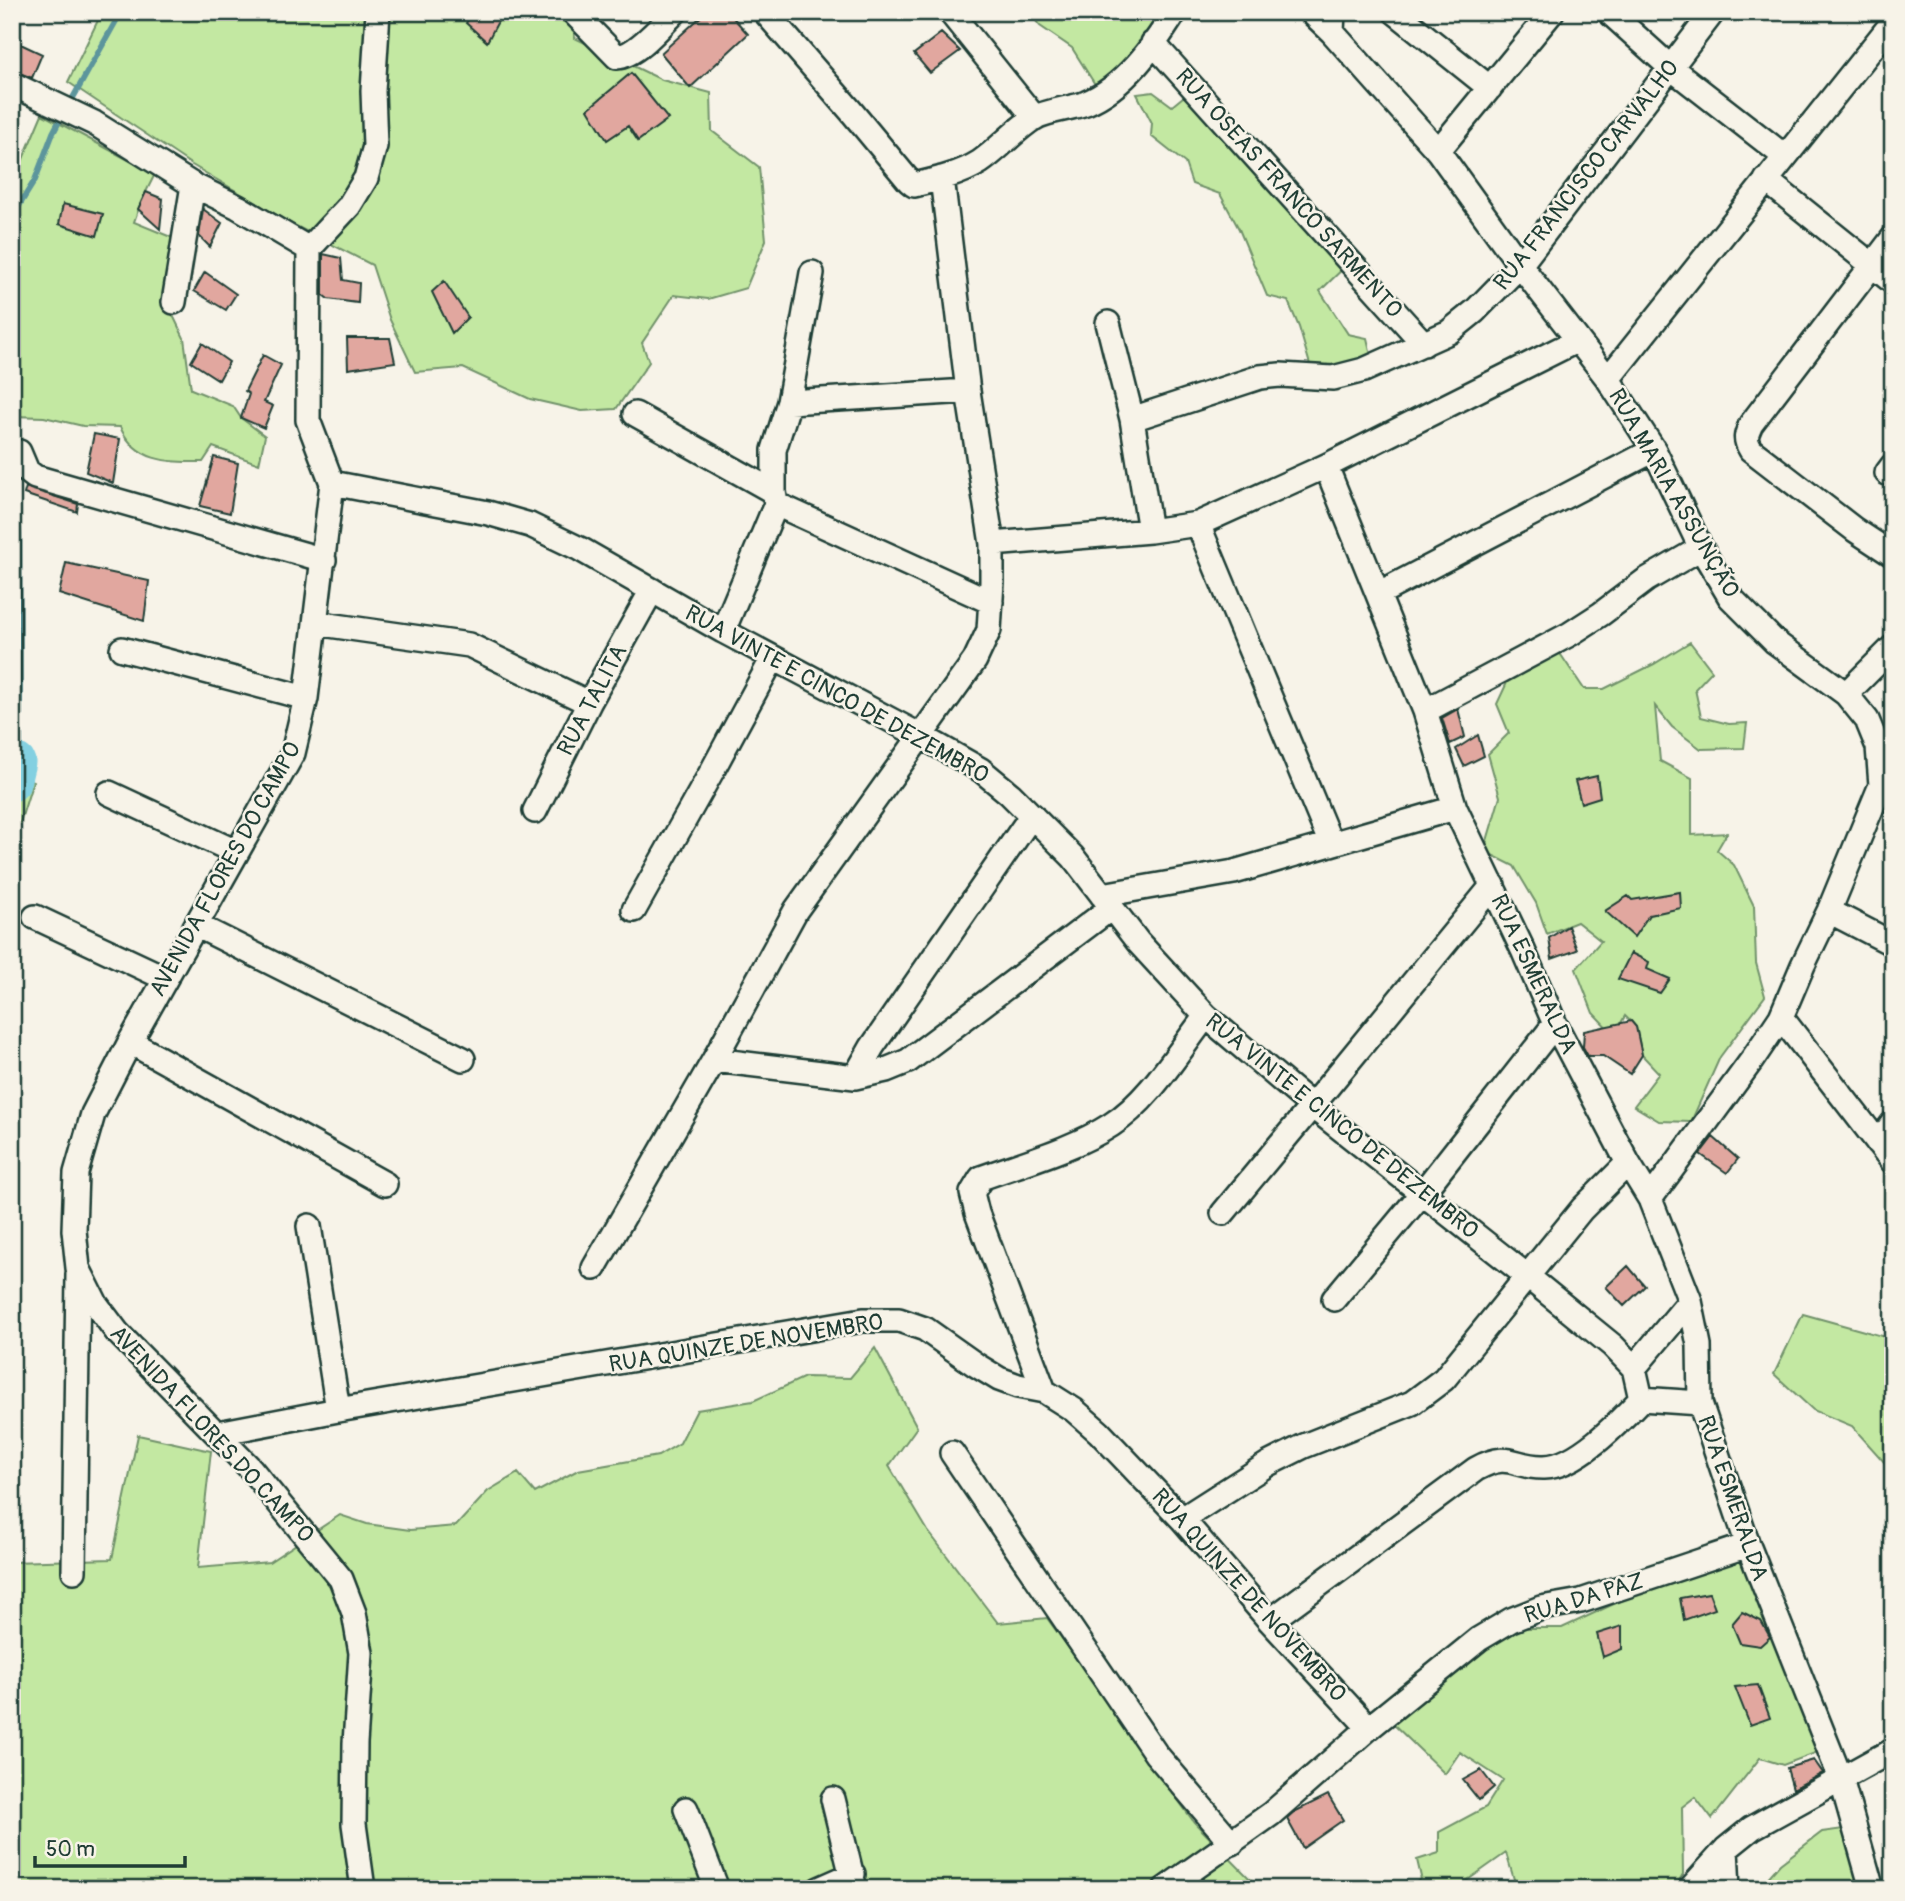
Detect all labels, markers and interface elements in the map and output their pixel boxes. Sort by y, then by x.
street label: RUA FRANCISCO CARVALHO [1487,54,1685,296]
street label: RUA OSEAS FRANCO SARMENTO [1169,62,1409,324]
street label: RUA MARIA ASSUNÇÃO [1602,383,1746,603]
street label: RUA VINTE E CINCO DE DEZEMBRO [680,598,994,790]
street label: RUA TALITA [551,639,633,761]
street label: AVENIDA FLORES DO CAMPO [143,737,307,1001]
street label: RUA ESMERALDA [1484,890,1584,1059]
street label: RUA VINTE E CINCO DE DEZEMBRO [1200,1007,1484,1245]
street label: RUA QUINZE DE NOVEMBRO [607,1307,885,1379]
street label: AVENIDA FLORES DO CAMPO [104,1319,320,1549]
street label: RUA ESMERALDA [1691,1412,1775,1585]
street label: RUA QUINZE DE NOVEMBRO [1145,1482,1353,1708]
street label: RUA DA PAZ [1521,1566,1648,1630]
scale bar [35,1824,186,1868]
text: 50 m [46,1836,95,1863]

